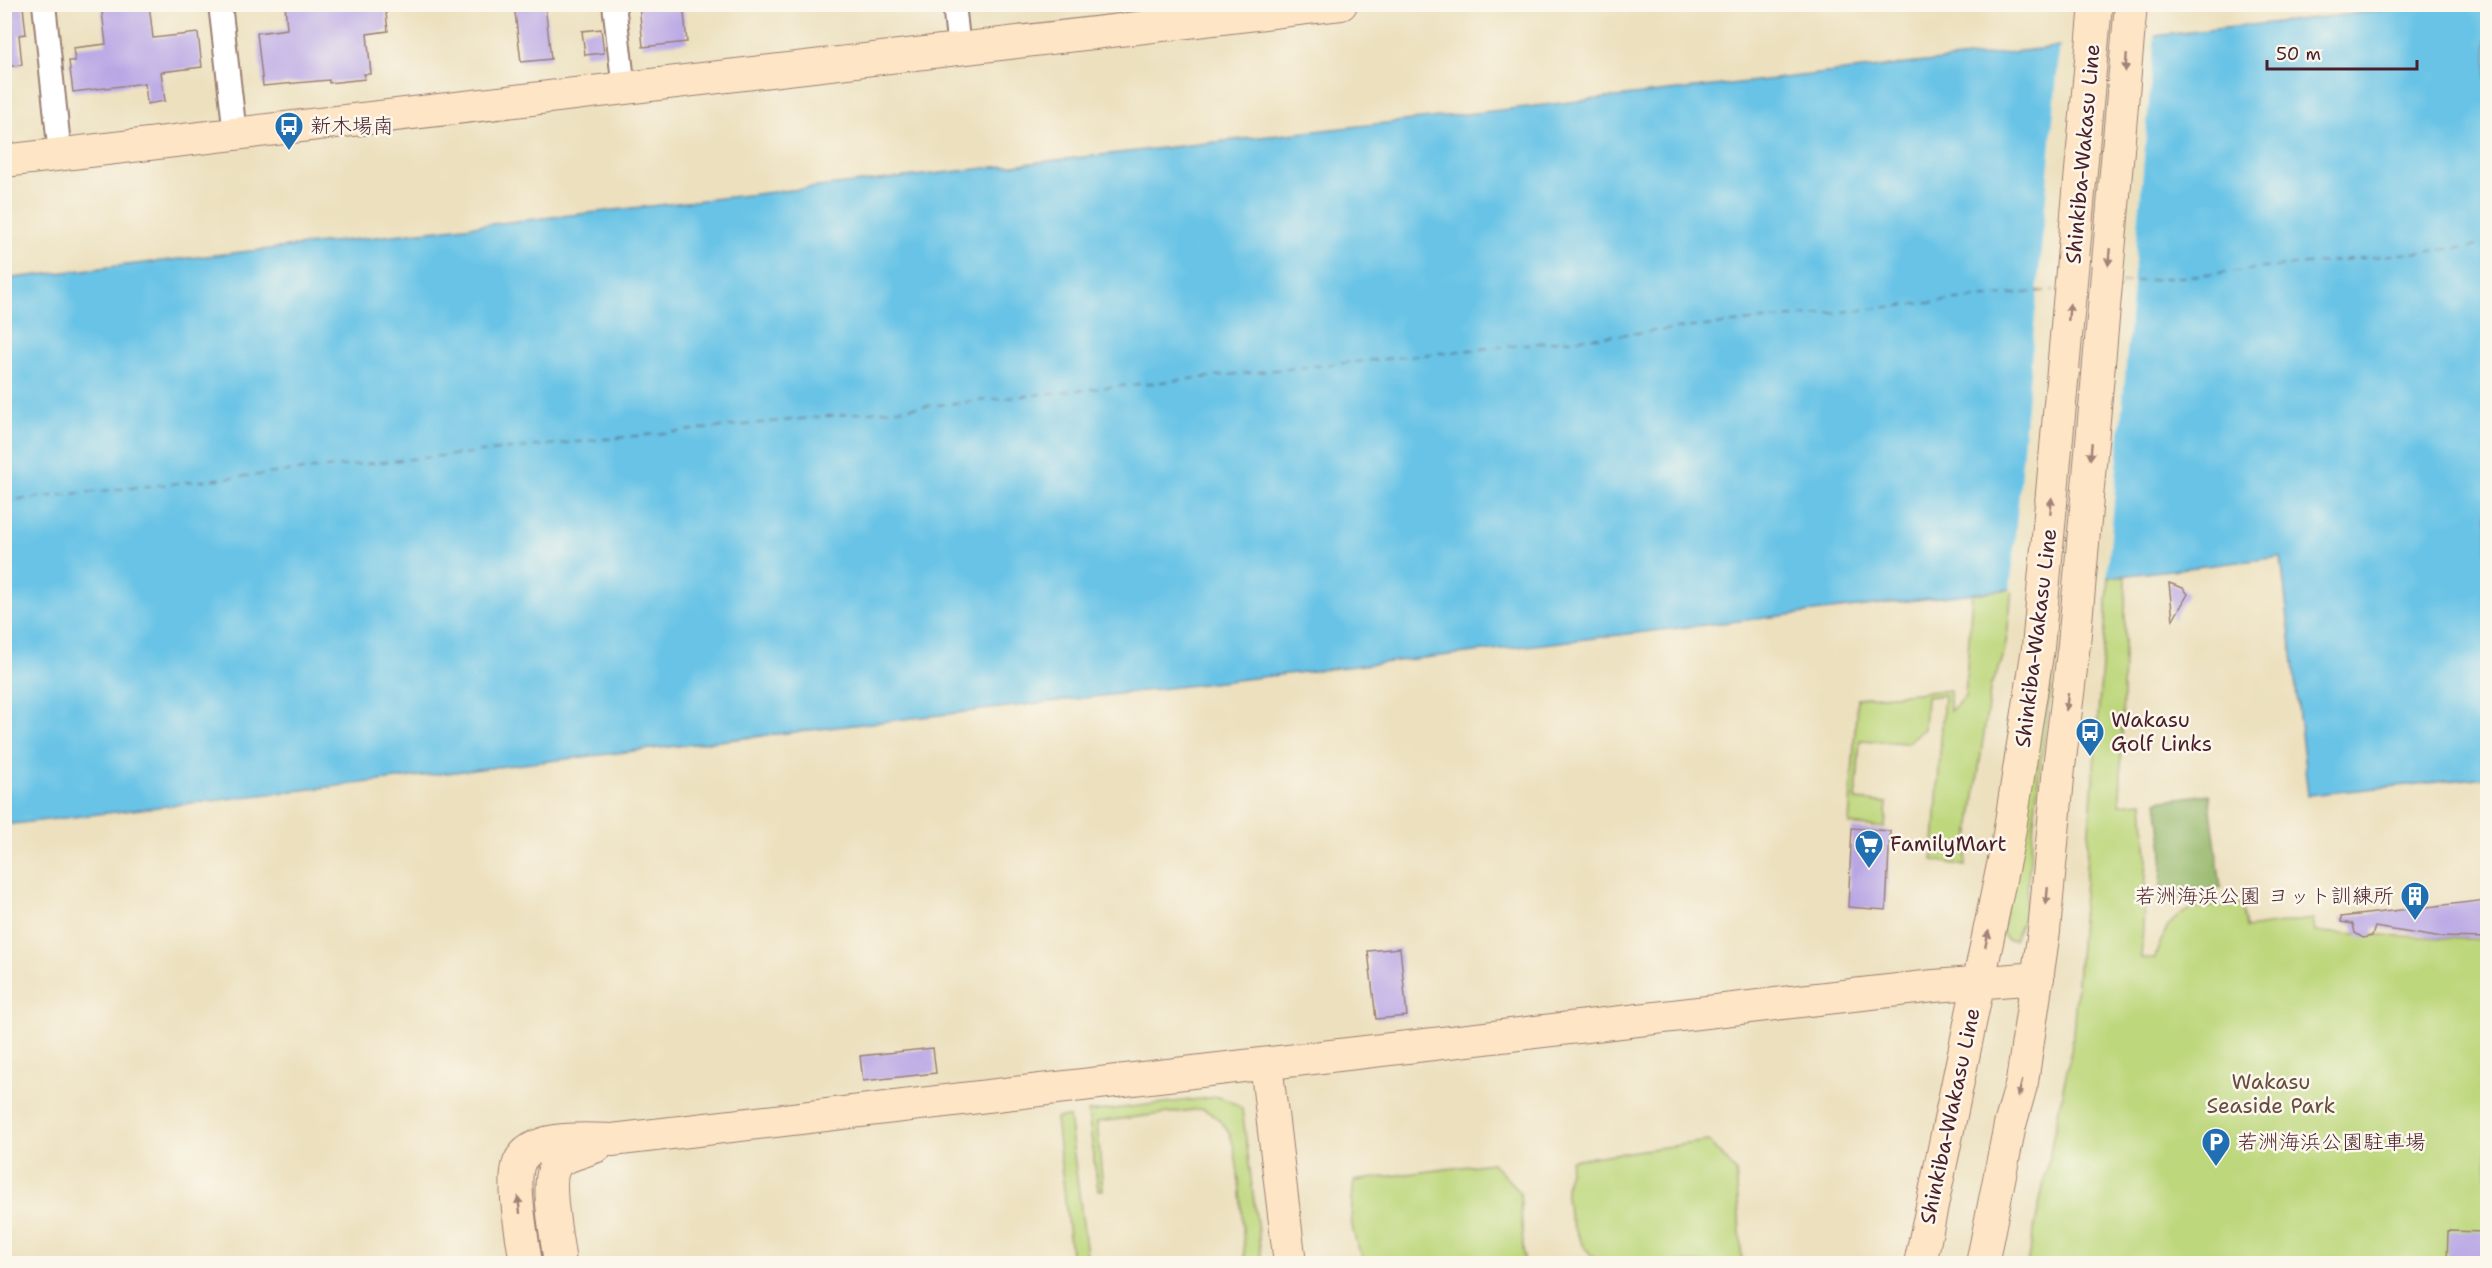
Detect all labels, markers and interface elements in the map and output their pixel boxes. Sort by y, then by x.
scale bar [2267,33,2417,71]
text: 50 m [2276,42,2321,66]
street label: Shinkiba-Wakasu Line [2059,43,2107,265]
one-way arrow [2121,53,2131,72]
bus stop icon: 新木場南 [273,110,305,152]
place label: 新木場南 [310,112,394,140]
one-way arrow [2104,248,2114,267]
one-way arrow [2064,302,2074,321]
one-way arrow [2087,442,2096,461]
one-way arrow [2046,497,2056,516]
street label: Shinkiba-Wakasu Line [2009,527,2063,749]
one-way arrow [2062,693,2072,712]
place label: Wakasu Golf Links [2111,706,2212,758]
bus stop icon: Wakasu Golf Links [2074,716,2106,758]
supermarket icon: FamilyMart [1853,828,1885,870]
place label: FamilyMart [1890,830,2007,858]
building icon: 若洲海浜公園 ヨット訓練所 [2399,880,2431,922]
place label: 若洲海浜公園 ヨット訓練所 [2135,882,2394,910]
one-way arrow [2042,887,2052,906]
one-way arrow [1983,930,1993,948]
street label: Shinkiba-Wakasu Line [1913,1005,1987,1227]
park label: Wakasu Seaside Park [2207,1068,2335,1120]
one-way arrow [2014,1080,2024,1098]
parking icon: 若洲海浜公園駐車場 [2200,1126,2232,1168]
place label: 若洲海浜公園駐車場 [2237,1128,2426,1156]
one-way arrow [514,1196,523,1215]

